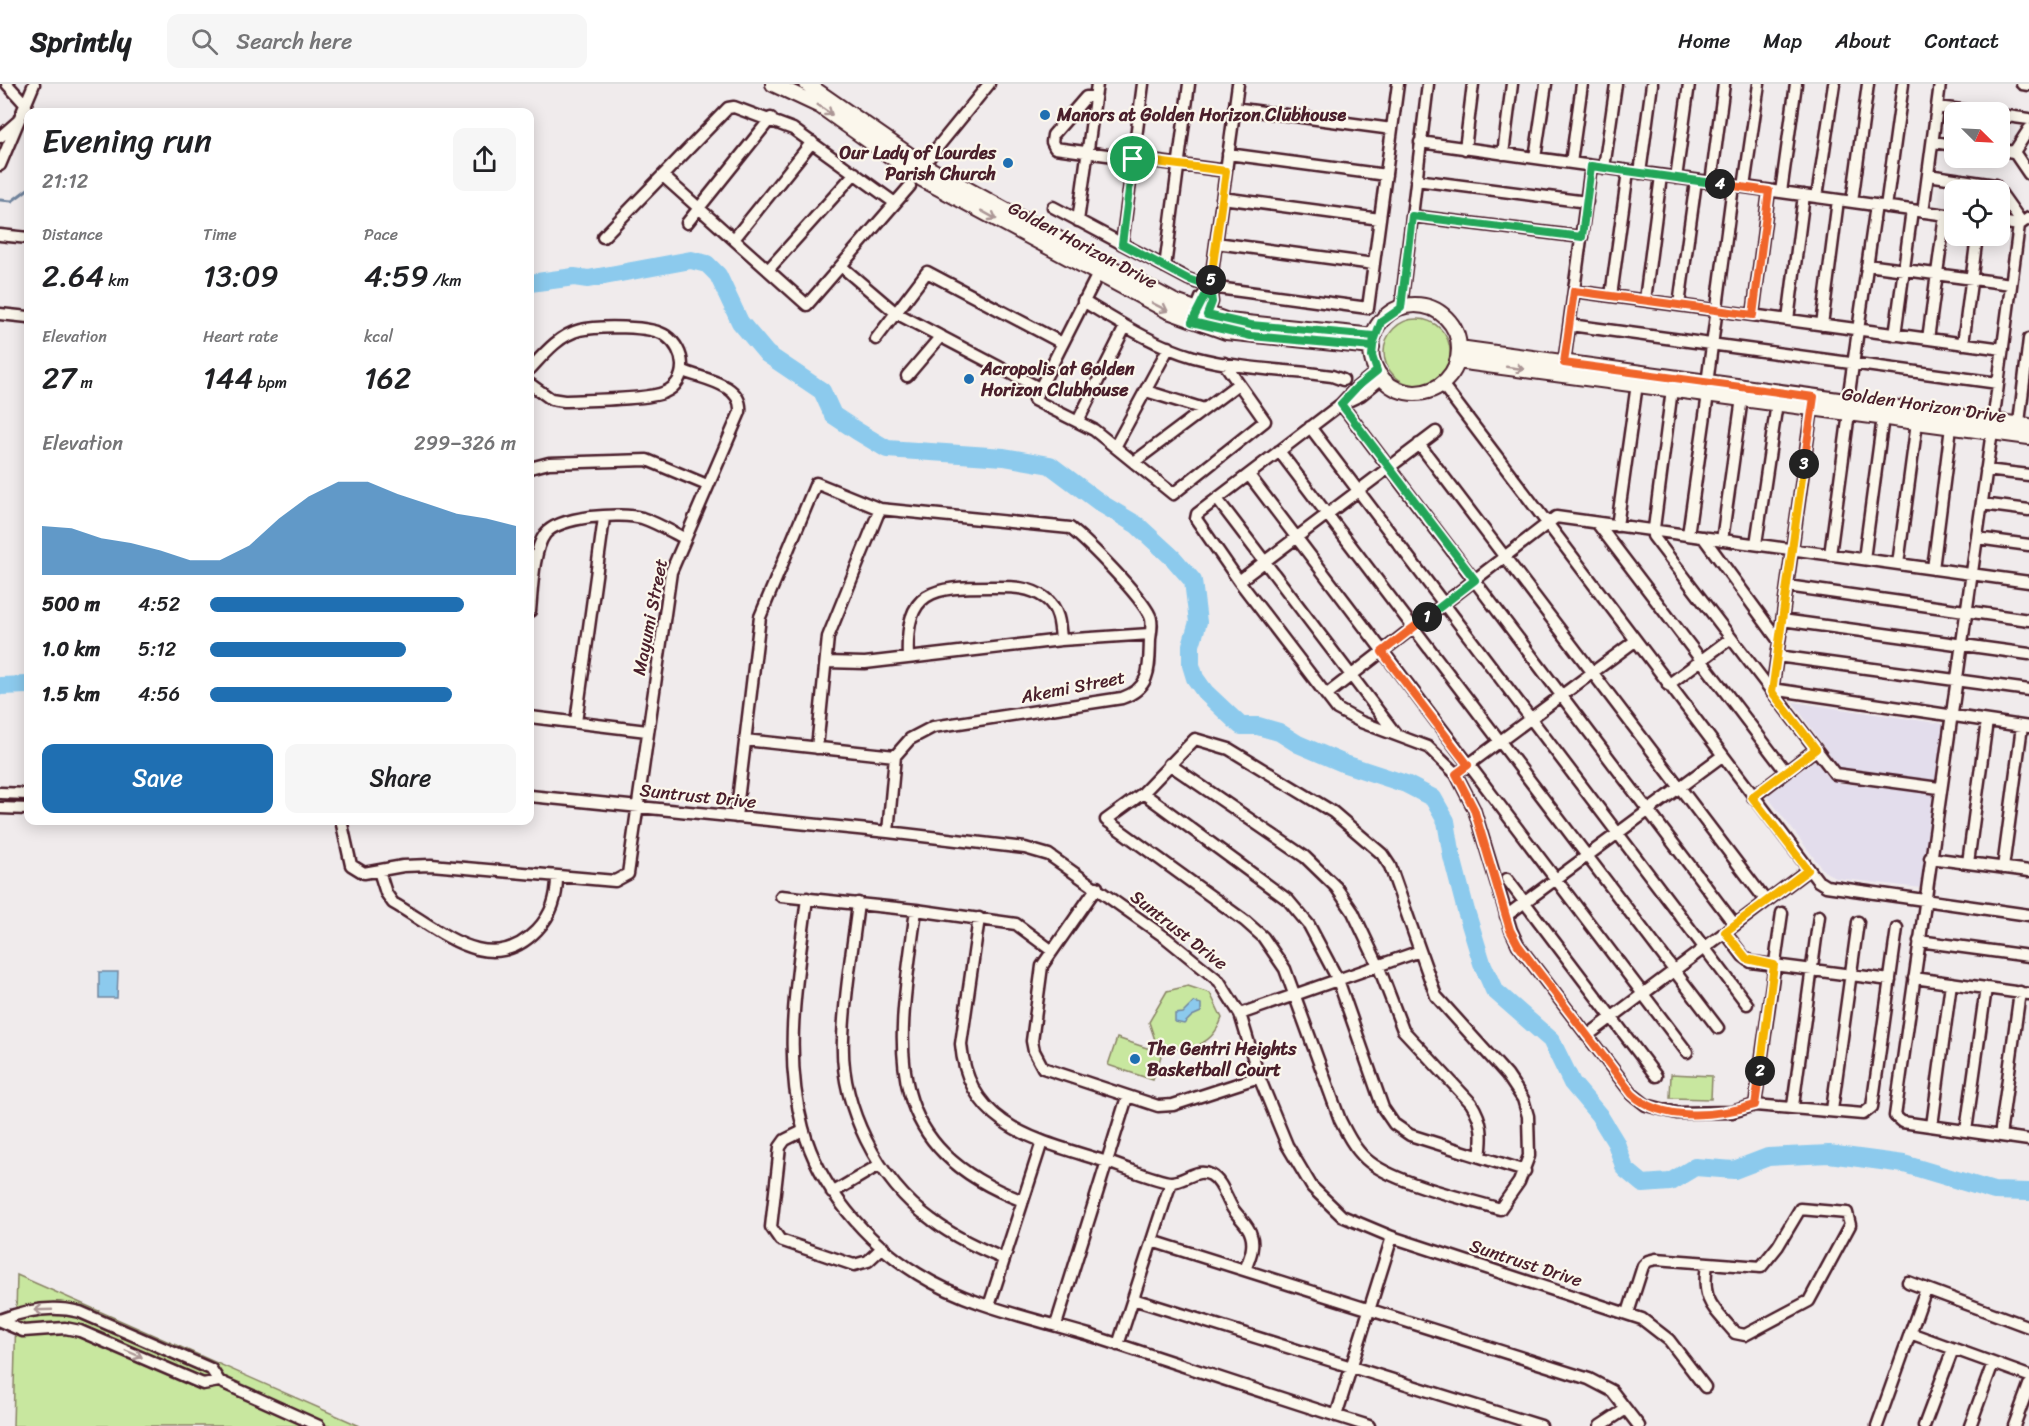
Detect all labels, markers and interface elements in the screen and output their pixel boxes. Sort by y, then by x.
search box [167,14,587,68]
text: Sprintly [30,17,131,66]
text: Search here [236,22,352,61]
text: Home [1678,22,1730,60]
text: Map [1763,22,1802,60]
text: About [1835,22,1892,60]
text: Contact [1925,22,1999,60]
icon: search [188,25,221,58]
place label: Manors at Golden Horizon Clubhouse [1056,99,1346,131]
north arrow [1944,102,2010,168]
map controls [1944,102,2010,246]
one-way arrow [816,104,832,116]
marker: Manors at Golden Horizon Clubhouse [1038,108,1052,122]
text: Evening run [42,112,212,170]
button: share [453,128,516,191]
pin [1107,133,1158,184]
place label: Our Lady of Lourdes Parish Church [839,137,997,190]
icon: arrive [1116,142,1149,175]
marker: Our Lady of Lourdes Parish Church [1001,156,1015,170]
text: 21:12 [42,164,88,199]
pin: 4 [1705,169,1735,199]
text: 4 [1715,169,1725,198]
button: locate [1944,180,2010,246]
street label: Golden Horizon Drive [1002,192,1164,298]
one-way arrow [979,210,997,221]
text: Distance [42,220,103,249]
text: Time [203,220,237,249]
text: Pace [364,220,398,249]
text: 2.64 [42,249,104,303]
text: 13:09 [203,249,279,303]
text: 4:59 [364,249,429,303]
pin: 5 [1196,265,1226,295]
text: 5 [1206,265,1216,294]
text: km [104,266,129,295]
text: /km [429,266,461,295]
one-way arrow [1151,302,1169,314]
text: Elevation [42,322,107,351]
text: Heart rate [203,322,278,351]
text: kcal [364,322,393,351]
text: 27 [42,351,76,405]
text: 144 [203,351,253,405]
text: 162 [364,351,411,405]
place label: Acropolis at Golden Horizon Clubhouse [980,353,1135,406]
one-way arrow [1505,363,1525,374]
text: m [76,368,93,397]
text: bpm [253,368,287,397]
marker: Acropolis at Golden Horizon Clubhouse [962,372,976,386]
street label: Golden Horizon Drive [1840,378,2008,432]
text: Elevation [42,426,123,461]
text: 299–326 m [414,426,516,461]
pin: 3 [1789,449,1819,479]
text: 3 [1800,449,1808,478]
street label: Mayumi Street [623,556,677,678]
text: 500 m [42,587,100,622]
text: 4:52 [138,587,180,622]
pin: 1 [1412,602,1442,632]
text: 1 [1424,602,1430,631]
text: 1.0 km [42,632,100,667]
text: 5:12 [138,632,176,667]
street label: Akemi Street [1017,661,1128,713]
text: 1.5 km [42,677,100,712]
text: 4:56 [138,677,180,712]
button: Save [42,744,273,813]
button: Share [285,744,516,813]
street label: Suntrust Drive [638,774,758,818]
street label: Suntrust Drive [1123,881,1235,979]
place label: The Gentri Heights Basketball Court [1147,1033,1297,1086]
marker: The Gentri Heights Basketball Court [1128,1052,1142,1066]
pin: 2 [1745,1056,1775,1086]
text: 2 [1755,1056,1765,1085]
street label: Suntrust Drive [1465,1230,1587,1296]
one-way arrow [34,1304,54,1315]
one-way arrow [124,1349,142,1360]

